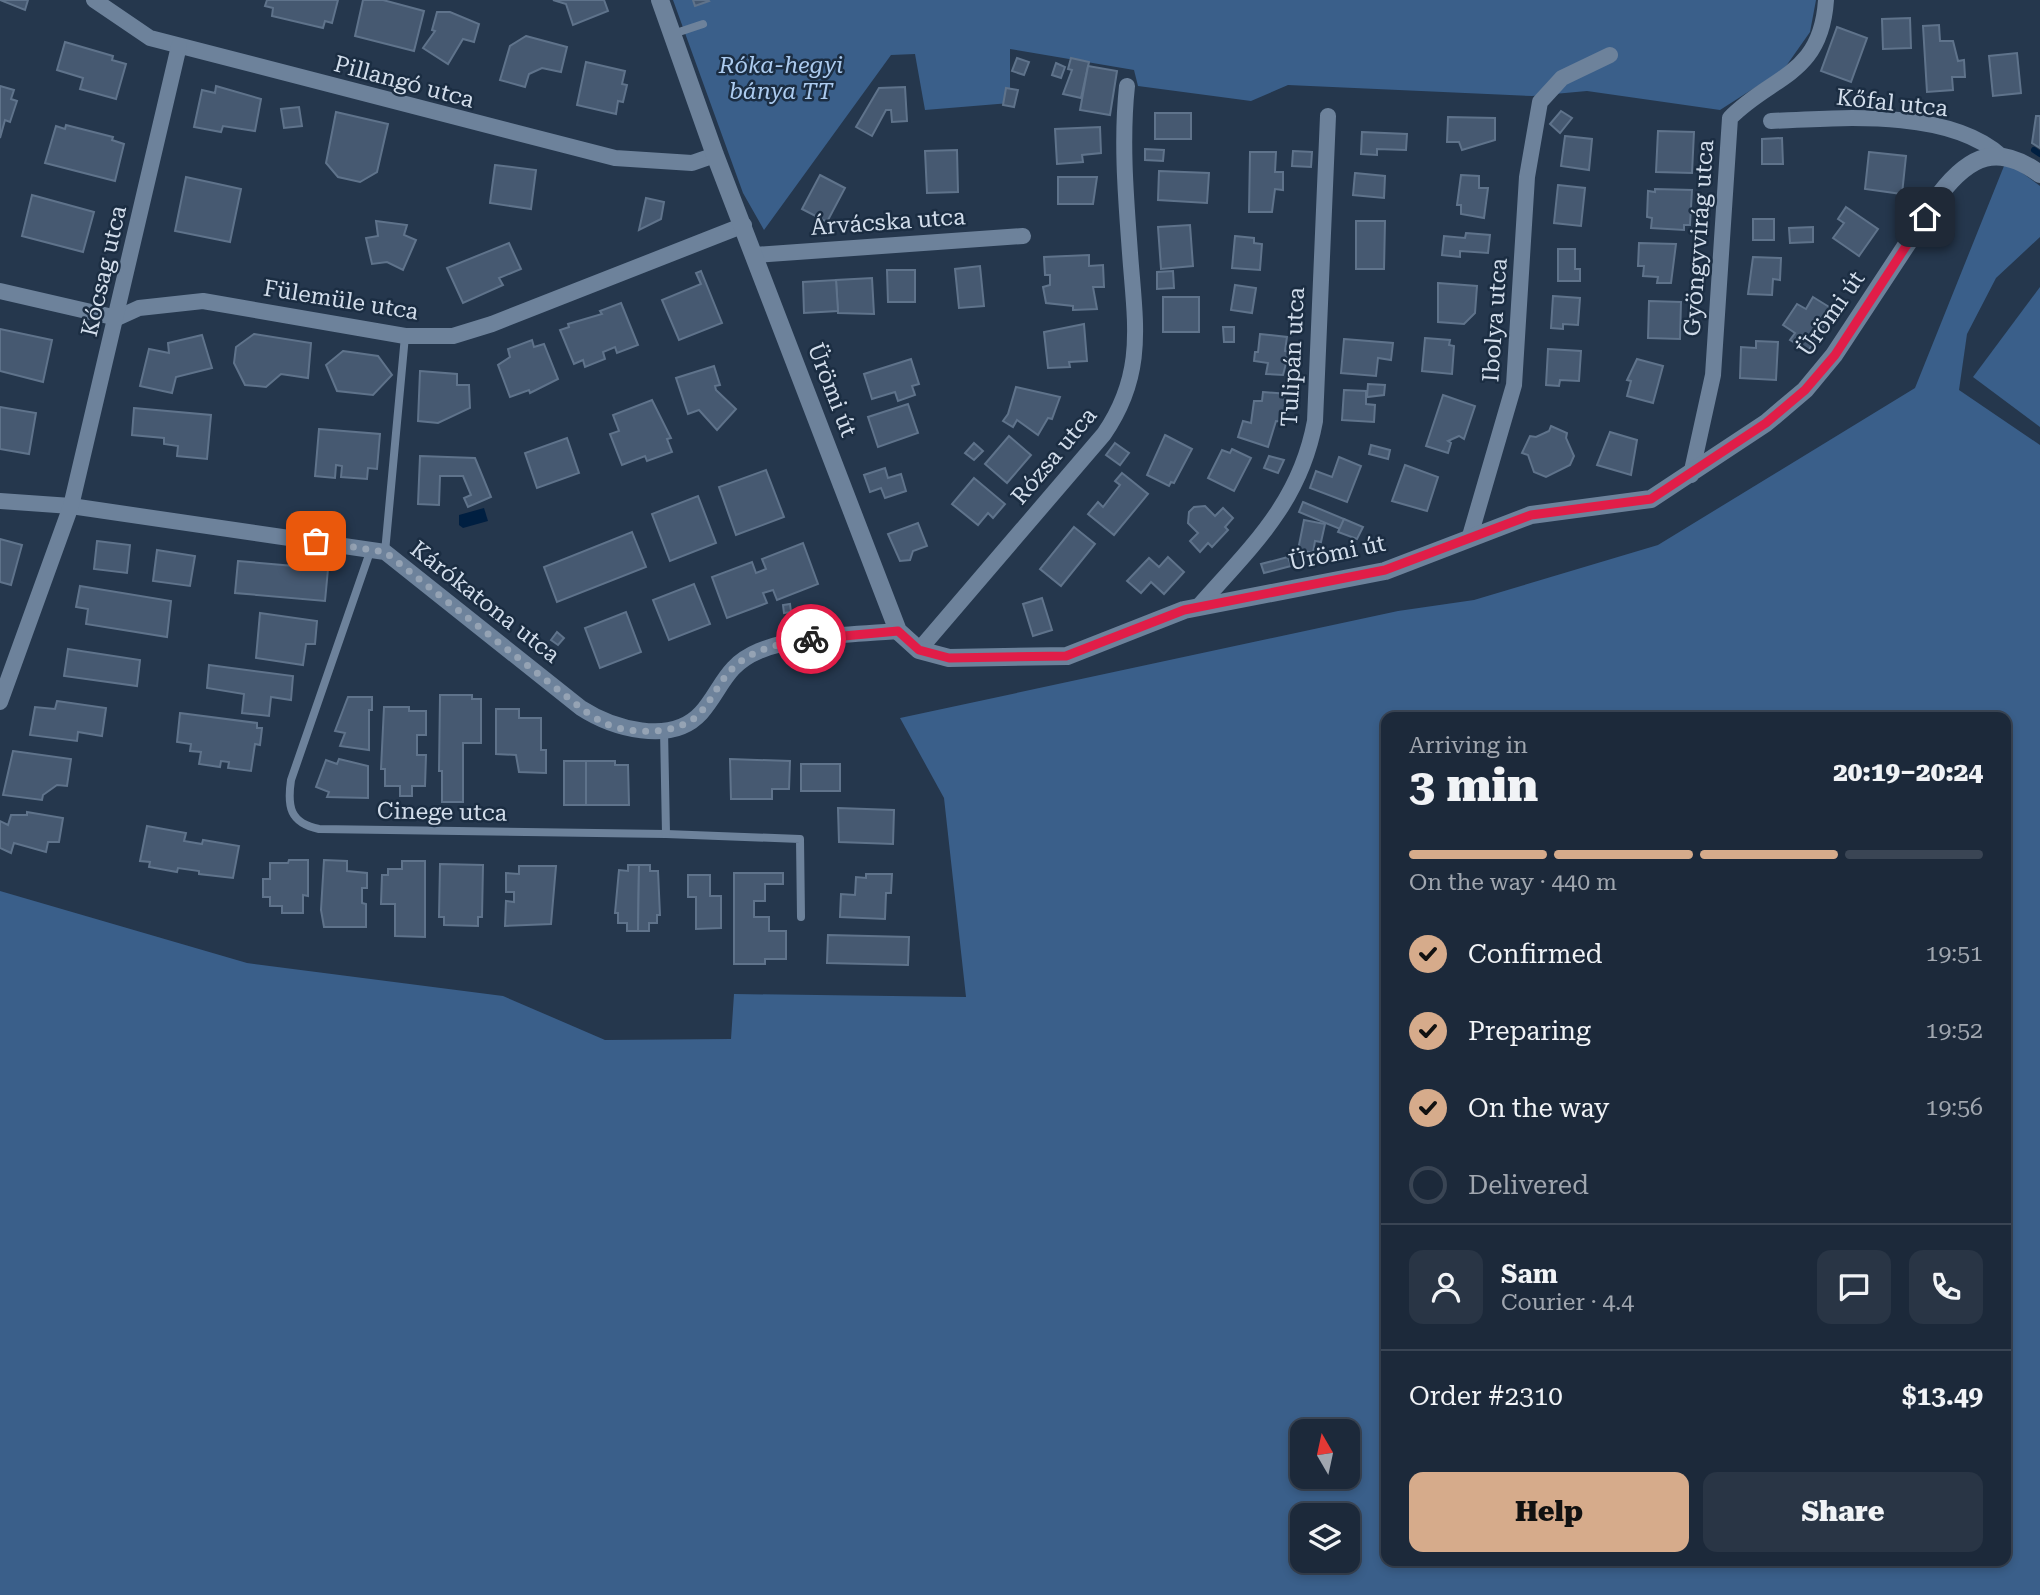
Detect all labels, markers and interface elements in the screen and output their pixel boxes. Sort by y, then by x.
street label: Pillangó utca [331,50,478,114]
park label: Róka-hegyi bánya TT [718,52,843,105]
street label: Kőfal utca [1835,84,1950,122]
street label: Gyöngyvirág utca [1679,138,1719,337]
pin [1895,187,1955,247]
icon: home [1906,198,1944,236]
street label: Kócsag utca [76,202,132,339]
street label: Árvácska utca [810,203,967,241]
street label: Ibolya utca [1477,257,1513,383]
street label: Ürömi út [1792,266,1871,362]
street label: Fülemüle utca [262,274,421,326]
street label: Tulipán utca [1276,286,1310,428]
street label: Ürömi út [802,339,862,441]
street label: Rózsa utca [1006,402,1103,510]
pin [286,511,346,571]
icon: bag [297,522,335,560]
street label: Ürömi út [1286,529,1388,576]
street label: Kárókatona utca [405,535,565,669]
courier [776,604,846,674]
icon: bike [792,620,830,658]
text: Arriving in [1409,732,1528,759]
text: 20:19–20:24 [1833,757,1983,787]
text: 3 min [1409,758,1538,812]
street label: Cinege utca [377,797,508,827]
text: On the way · 440 m [1409,869,1617,896]
icon: check [1409,935,1447,973]
text: Confirmed [1468,939,1603,969]
text: 19:51 [1926,940,1983,967]
icon: check [1409,1012,1447,1050]
text: Preparing [1468,1016,1591,1046]
text: 19:52 [1926,1017,1983,1044]
icon: check [1409,1089,1447,1127]
text: On the way [1468,1093,1609,1123]
text: 19:56 [1926,1094,1983,1121]
text: Delivered [1468,1170,1589,1200]
button: person [1409,1250,1483,1324]
button: chat [1817,1250,1891,1324]
button: phone [1909,1250,1983,1324]
text: Sam [1501,1259,1558,1289]
text: Courier · 4.4 [1501,1289,1634,1316]
text: Order #2310 [1409,1381,1563,1411]
text: $13.49 [1902,1381,1983,1411]
north arrow [1290,1419,1360,1489]
map controls [1290,1419,1360,1573]
button: Help [1409,1472,1689,1552]
button: Share [1703,1472,1983,1552]
button: layers [1290,1503,1360,1573]

